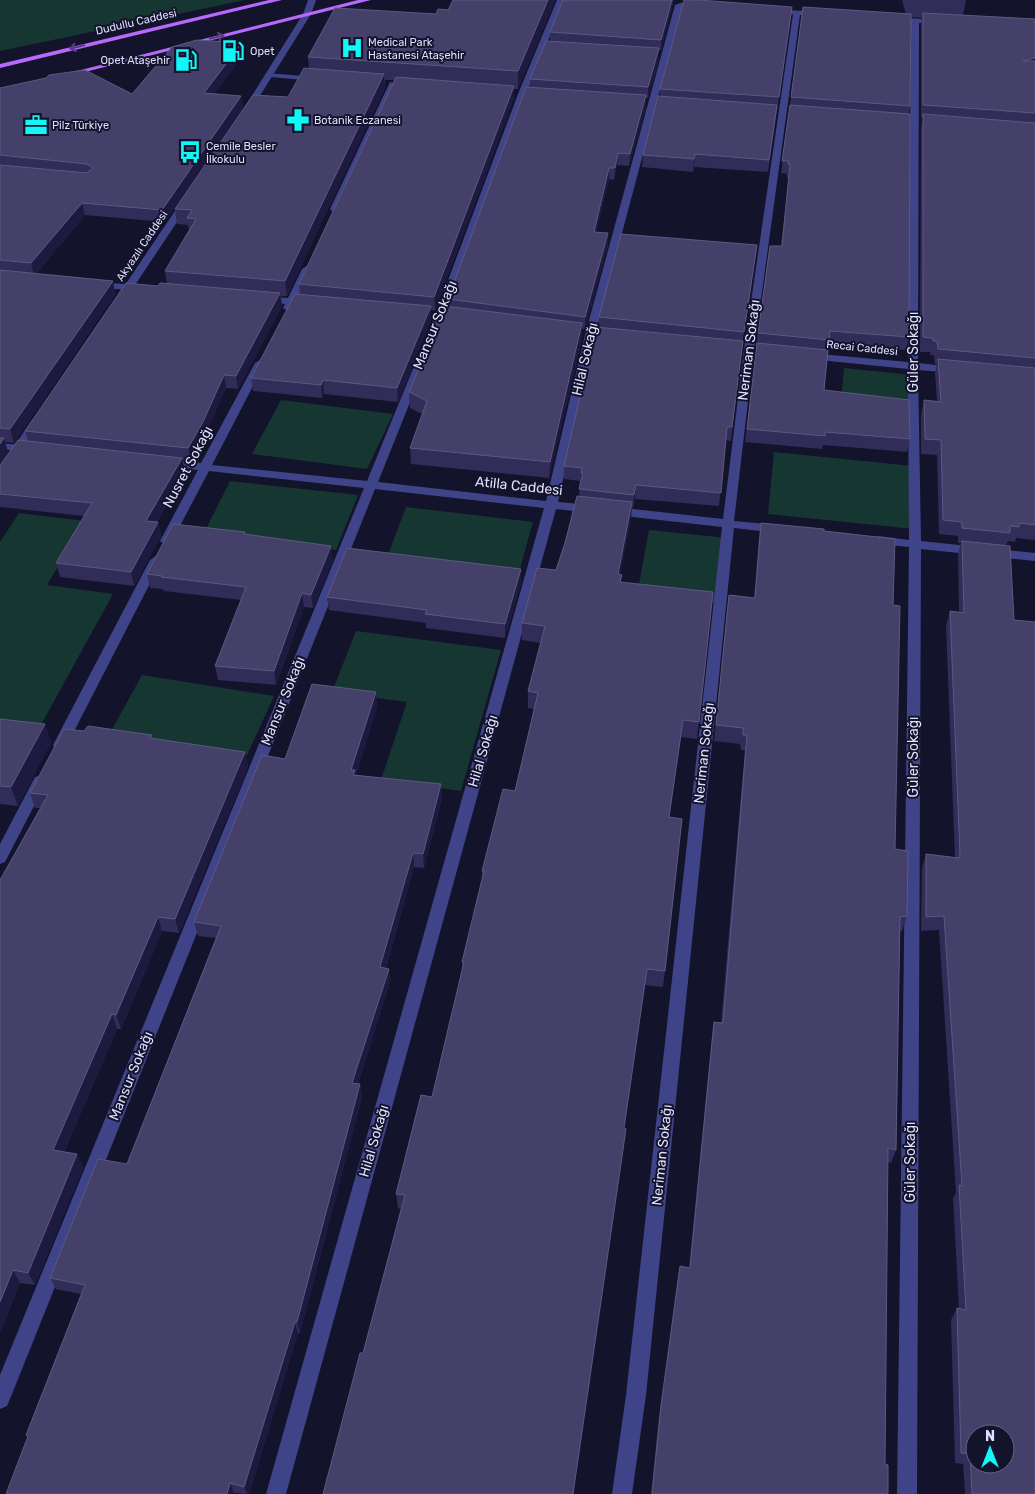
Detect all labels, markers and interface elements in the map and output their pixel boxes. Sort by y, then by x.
street label: Dudullu Caddesi [94,6,178,38]
one-way arrow [209,32,225,41]
hospital icon: Medical Park Hastanesi Ataşehir [339,35,365,61]
place label: Medical Park Hastanesi Ataşehir [368,36,465,62]
fuel station icon: Opet [220,38,246,64]
one-way arrow [70,43,86,52]
place label: Opet [250,45,275,58]
fuel station icon: Opet Ataşehir [173,47,199,73]
place label: Opet Ataşehir [100,54,171,67]
pharmacy icon: Botanik Eczanesi [285,107,311,133]
office icon: Pilz Türkiye [23,112,49,138]
place label: Botanik Eczanesi [314,114,401,127]
place label: Pilz Türkiye [52,119,109,132]
bus stop icon: Cemile Besler İlkokulu [177,139,203,165]
place label: Cemile Besler İlkokulu [206,140,276,166]
street label: Akyazılı Caddesi [114,208,170,284]
street label: Mansur Sokağı [409,278,461,372]
street label: Neriman Sokağı [734,299,764,401]
street label: Güler Sokağı [905,312,922,392]
street label: Hilal Sokağı [568,321,602,397]
street label: Recai Caddesi [826,338,898,358]
street label: Nusret Sokağı [159,423,217,511]
street label: Atilla Caddesi [474,473,564,499]
street label: Mansur Sokağı [257,654,309,748]
street label: Neriman Sokağı [690,702,718,804]
street label: Hilal Sokağı [465,713,501,789]
street label: Güler Sokağı [905,717,922,797]
street label: Mansur Sokağı [105,1029,157,1123]
street label: Hilal Sokağı [356,1103,392,1179]
street label: Neriman Sokağı [648,1104,676,1206]
street label: Güler Sokağı [902,1122,919,1202]
north arrow [965,1424,1015,1474]
text: N [985,1428,995,1445]

